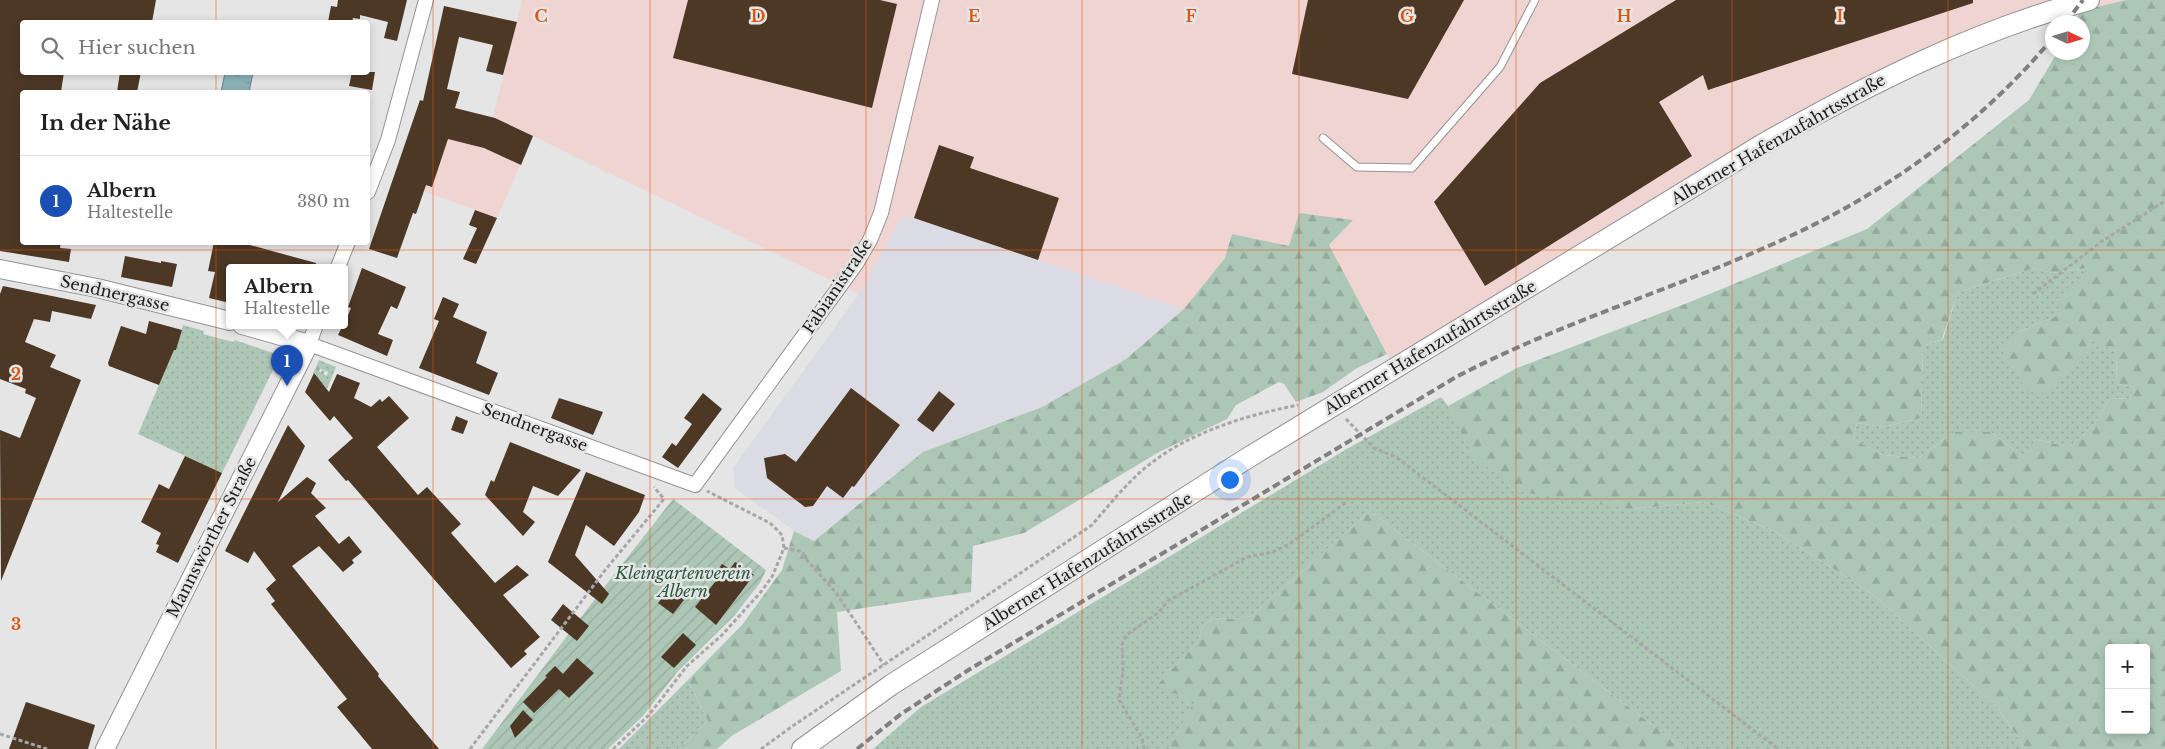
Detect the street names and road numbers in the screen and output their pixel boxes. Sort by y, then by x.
street label: Alberner Hafenzufahrtsstraße [1666,69,1889,209]
street label: Fabianistraße [798,235,876,337]
street label: Sendnergasse [59,271,171,315]
street label: Alberner Hafenzufahrtsstraße [1319,276,1540,419]
street label: Sendnergasse [479,399,591,455]
street label: Mannswörther Straße [162,453,260,621]
street label: Alberner Hafenzufahrtsstraße [977,488,1196,635]

